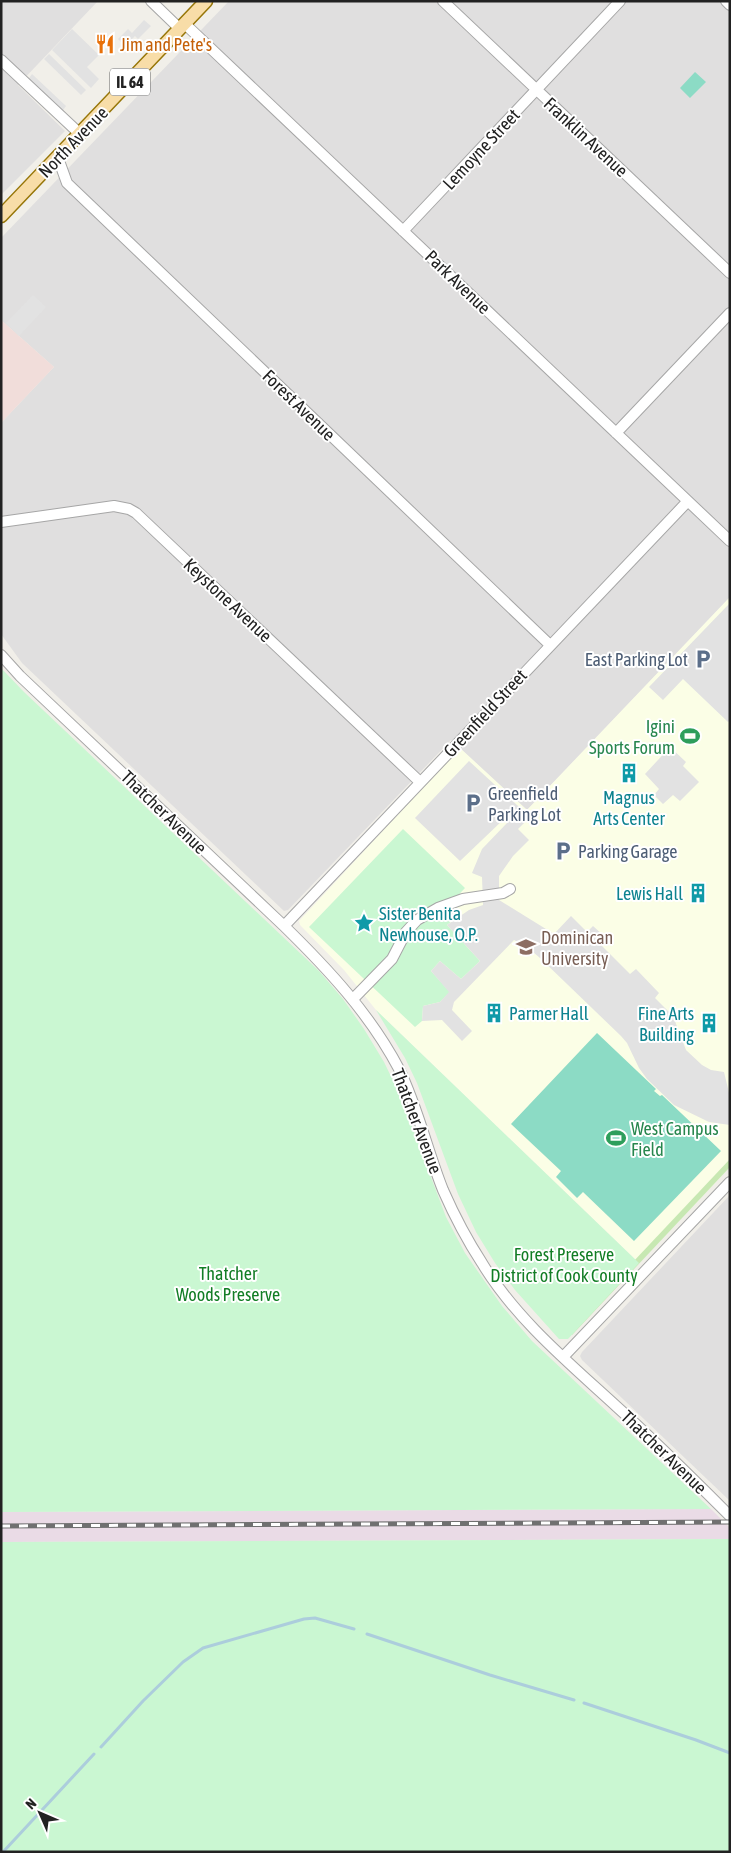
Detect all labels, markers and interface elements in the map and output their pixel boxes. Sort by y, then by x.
restaurant icon: Jim and Pete's [94,33,116,55]
place label: Jim and Pete's [120,34,212,55]
road number: IL 64 [110,68,150,95]
street label: Franklin Avenue [540,93,632,181]
street label: North Avenue [34,102,112,182]
street label: Lemoyne Street [438,104,524,194]
street label: Park Avenue [421,246,495,318]
street label: Forest Avenue [258,365,340,445]
street label: Keystone Avenue [180,554,276,646]
parking icon: East Parking Lot [692,648,714,670]
place label: East Parking Lot [585,649,688,670]
street label: Greenfield Street [439,665,531,761]
place label: Igini Sports Forum [589,716,675,758]
sports icon: Igini Sports Forum [679,725,701,747]
building icon: Magnus Arts Center [618,762,640,784]
street label: Thatcher Avenue [117,766,211,858]
place label: Greenfield Parking Lot [488,783,561,825]
place label: Magnus Arts Center [593,787,665,829]
parking icon: Greenfield Parking Lot [462,792,484,814]
parking icon: Parking Garage [552,840,574,862]
place label: Parking Garage [578,841,677,862]
building icon: Lewis Hall [687,882,709,904]
place label: Lewis Hall [616,883,683,904]
place label: Sister Benita Newhouse, O.P. [379,903,478,945]
place icon: Sister Benita Newhouse, O.P. [353,912,375,934]
place label: Dominican University [541,927,613,969]
school or university icon: Dominican University [515,936,537,958]
building icon: Parmer Hall [483,1002,505,1024]
place label: Parmer Hall [509,1003,589,1024]
place label: Fine Arts Building [638,1003,694,1045]
building icon: Fine Arts Building [698,1012,720,1034]
street label: Thatcher Avenue [387,1066,447,1176]
place label: West Campus Field [631,1118,719,1160]
sports icon: West Campus Field [605,1127,627,1149]
park label: Forest Preserve District of Cook County [490,1244,638,1286]
park label: Thatcher Woods Preserve [176,1263,280,1305]
street label: Thatcher Avenue [617,1406,711,1498]
north arrow [15,1788,65,1838]
text: N [22,1795,39,1812]

